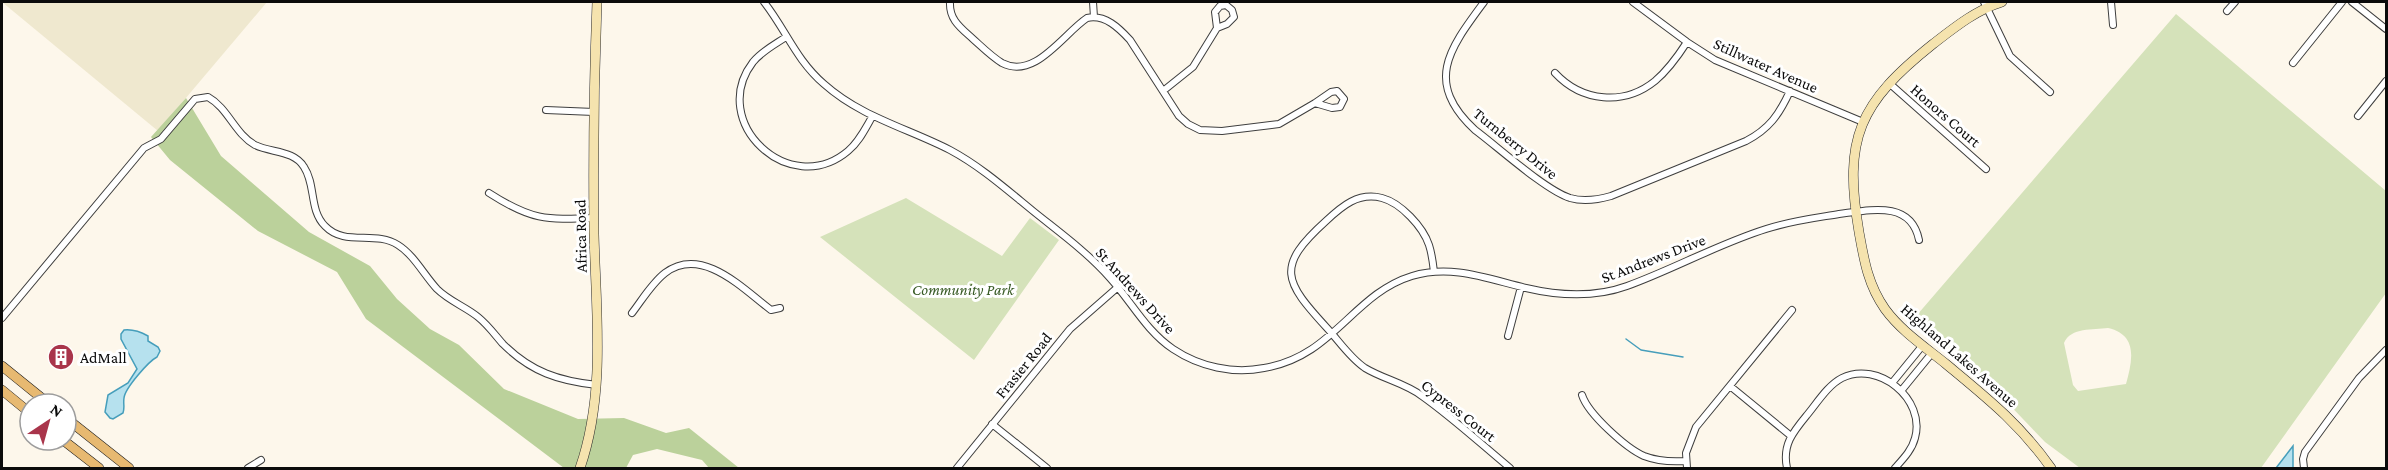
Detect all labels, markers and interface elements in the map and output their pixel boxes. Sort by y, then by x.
street label: Stillwater Avenue [1711,35,1821,96]
street label: Honors Court [1907,81,1984,151]
street label: Turnberry Drive [1470,104,1561,183]
street label: Africa Road [571,199,590,273]
street label: St Andrews Drive [1599,231,1708,286]
street label: St Andrews Drive [1093,244,1179,337]
park label: Community Park [912,281,1015,299]
street label: Highland Lakes Avenue [1897,300,2021,411]
street label: Frasier Road [992,329,1055,401]
building icon: AdMall [46,342,76,372]
place label: AdMall [80,349,127,366]
street label: Cypress Court [1417,376,1500,446]
north arrow [18,392,78,452]
text: N [47,400,66,420]

